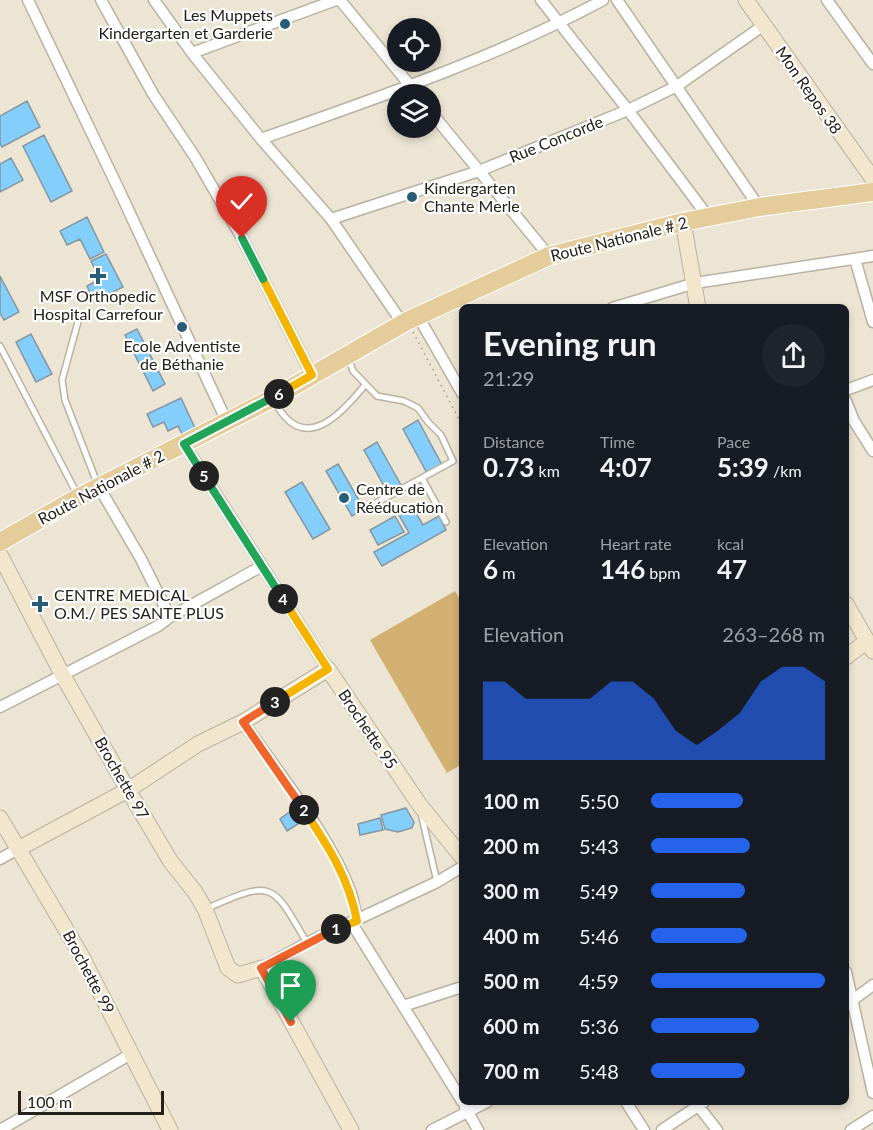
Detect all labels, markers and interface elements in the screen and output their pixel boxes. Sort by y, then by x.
place label: Les Muppets Kindergarten et Garderie [98,5,273,42]
marker: Les Muppets Kindergarten et Garderie [278,17,292,31]
map controls [387,18,441,138]
button: locate [387,18,441,72]
street label: Mon Repos 38 [772,42,847,137]
button: layers [387,84,441,138]
street label: Rue Concorde [506,111,605,166]
pin [216,176,267,238]
place label: Kindergarten Chante Merle [424,178,520,215]
icon: check [225,185,258,218]
marker: Kindergarten Chante Merle [405,190,419,204]
street label: Route Nationale # 2 [548,212,689,265]
marker: MSF Orthopedic Hospital Carrefour [89,267,107,285]
place label: MSF Orthopedic Hospital Carrefour [33,286,163,323]
marker: Ecole Adventiste de Béthanie [175,320,189,334]
text: Evening run [483,323,657,363]
button: share [762,324,825,387]
place label: Ecole Adventiste de Béthanie [123,336,241,373]
text: 21:29 [483,366,534,390]
pin: 6 [264,379,294,409]
text: 6 [274,384,284,403]
text: Distance [483,432,544,451]
text: Time [600,432,635,451]
text: Pace [717,432,750,451]
street label: Route Nationale # 2 [34,445,167,528]
text: 0.73 [483,451,534,483]
text: 4:07 [600,451,652,483]
text: 5:39 [717,451,769,483]
pin: 5 [189,461,219,491]
text: km [534,461,560,480]
text: /km [769,461,802,480]
text: 5 [199,466,209,485]
place label: Centre de Rééducation [356,479,444,516]
marker: Centre de Rééducation [337,491,351,505]
text: Elevation [483,534,548,553]
text: Heart rate [600,534,672,553]
text: kcal [717,534,744,553]
text: 6 [483,553,498,585]
text: 146 [600,553,645,585]
text: 47 [717,553,747,585]
text: m [498,563,515,582]
text: bpm [645,563,680,582]
pin: 4 [268,584,298,614]
place label: CENTRE MEDICAL O.M./ PES SANTE PLUS [54,585,224,622]
text: 4 [278,589,288,608]
marker: CENTRE MEDICAL O.M./ PES SANTE PLUS [31,595,49,613]
text: Elevation [483,622,564,646]
text: 263–268 m [722,622,825,646]
street label: Brochette 95 [335,685,402,772]
pin: 3 [260,687,290,717]
text: 3 [270,692,280,711]
street label: Brochette 97 [91,733,154,822]
text: 100 m [483,789,539,813]
text: 5:50 [579,789,619,813]
pin: 2 [289,795,319,825]
text: 2 [299,800,309,819]
text: 200 m [483,834,539,858]
text: 5:43 [579,834,619,858]
text: 300 m [483,879,539,903]
text: 5:49 [579,879,619,903]
pin: 1 [321,914,351,944]
text: 1 [331,919,341,938]
text: 400 m [483,924,539,948]
text: 5:46 [579,924,619,948]
street label: Brochette 99 [60,927,119,1017]
pin [265,960,316,1022]
icon: arrive [274,969,307,1002]
text: 500 m [483,969,539,993]
text: 4:59 [579,969,619,993]
text: 600 m [483,1014,539,1038]
text: 5:36 [579,1014,619,1038]
text: 700 m [483,1059,539,1083]
text: 5:48 [579,1059,619,1083]
scale bar [18,1088,164,1116]
text: 100 m [27,1092,72,1111]

